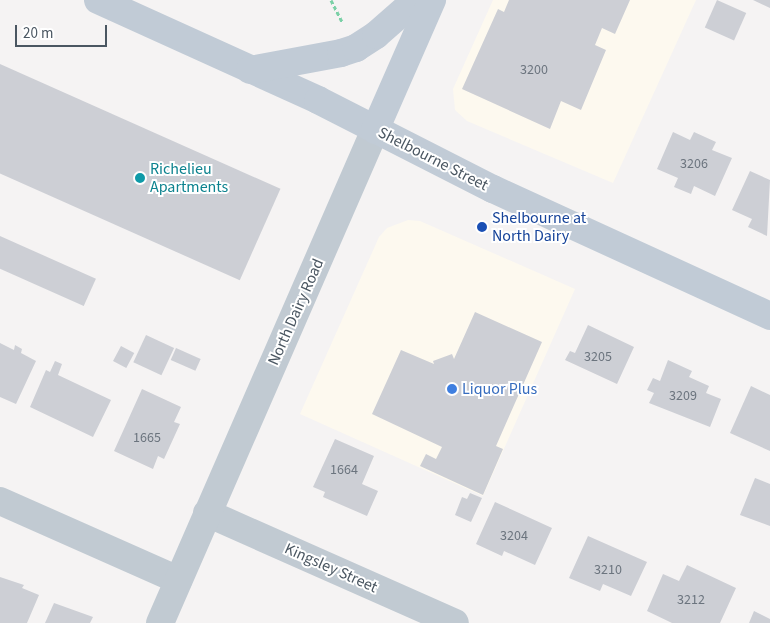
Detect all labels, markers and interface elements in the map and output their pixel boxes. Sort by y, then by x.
scale bar [18,15,110,47]
text: 20 m [23,23,53,44]
house number: 3200 [520,62,548,78]
street label: Shelbourne Street [375,123,491,195]
house number: 3206 [680,156,708,172]
place label: Richelieu Apartments [150,159,228,197]
marker: Richelieu Apartments [134,172,146,184]
place label: Shelbourne at North Dairy [492,208,586,246]
marker: Shelbourne at North Dairy [476,221,488,233]
street label: North Dairy Road [264,256,328,368]
house number: 3205 [584,349,612,365]
place label: Liquor Plus [462,379,537,399]
marker: Liquor Plus [446,383,458,395]
house number: 3209 [669,388,697,404]
house number: 1665 [133,430,161,446]
house number: 1664 [330,462,358,478]
house number: 3204 [500,528,528,544]
street label: Kingsley Street [282,539,380,597]
house number: 3210 [594,562,622,578]
house number: 3212 [677,592,705,608]

